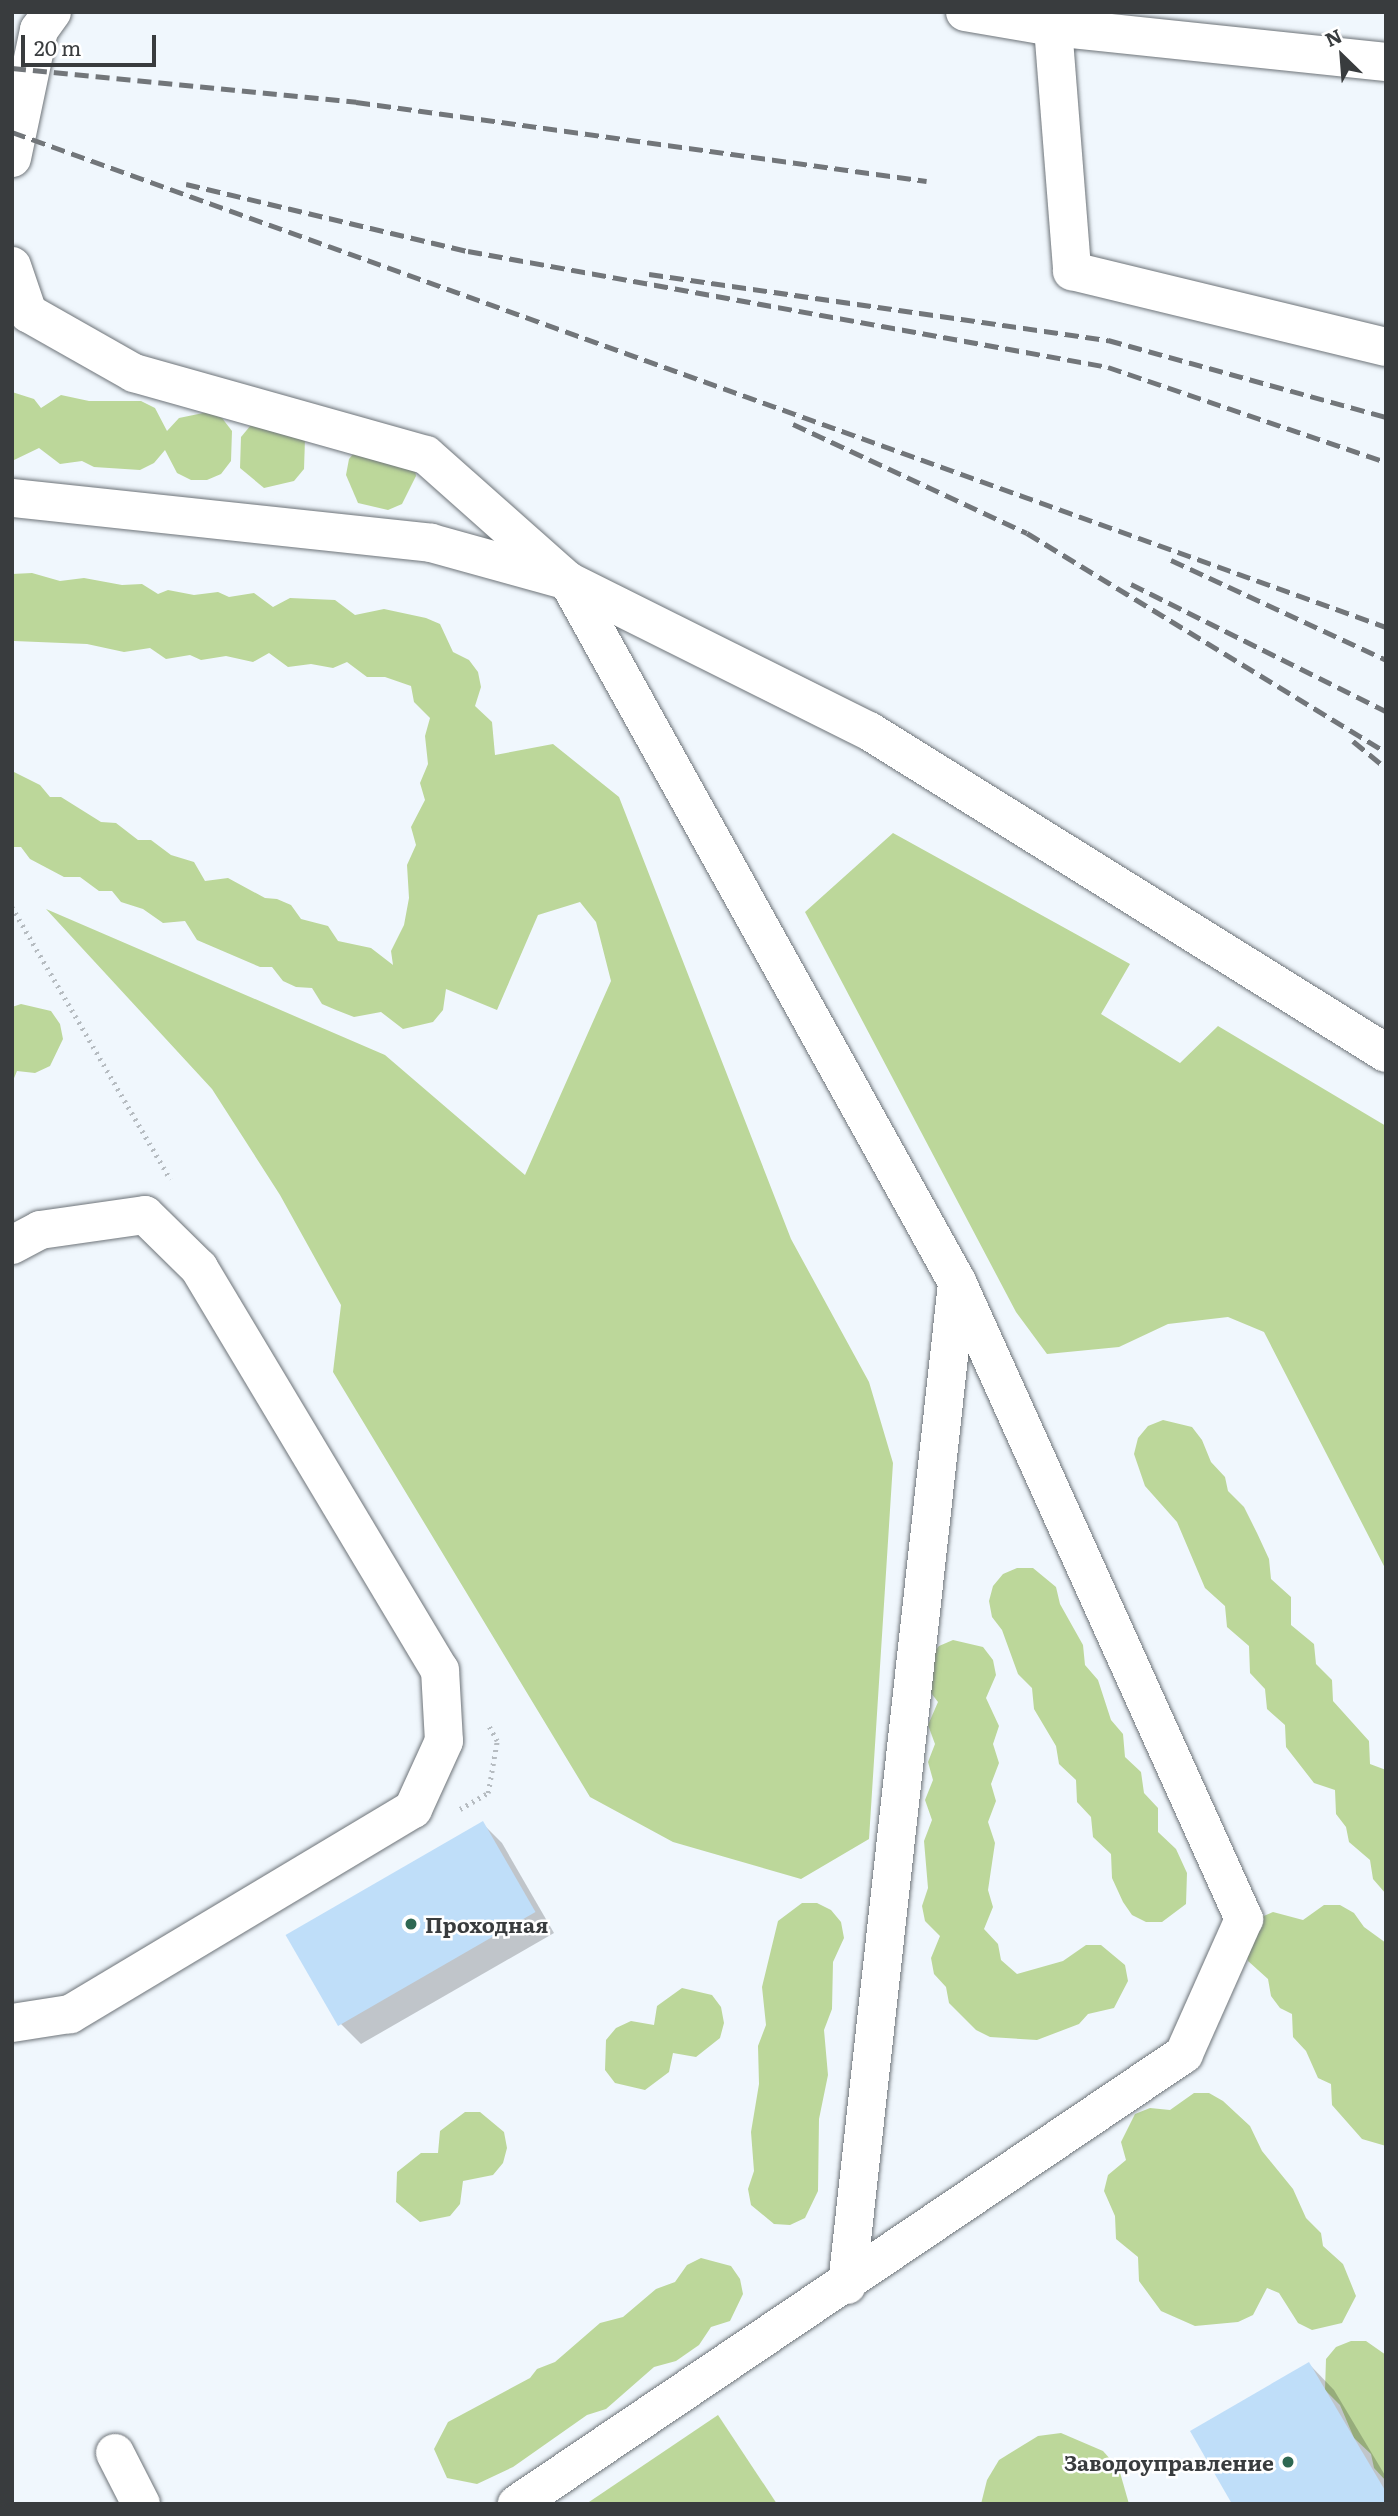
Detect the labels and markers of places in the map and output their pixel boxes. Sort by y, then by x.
place label: Проходная [425,1911,548,1937]
marker: Проходная [403,1916,419,1932]
place label: Заводоуправление [1064,2449,1274,2475]
marker: Заводоуправление [1280,2454,1296,2470]

